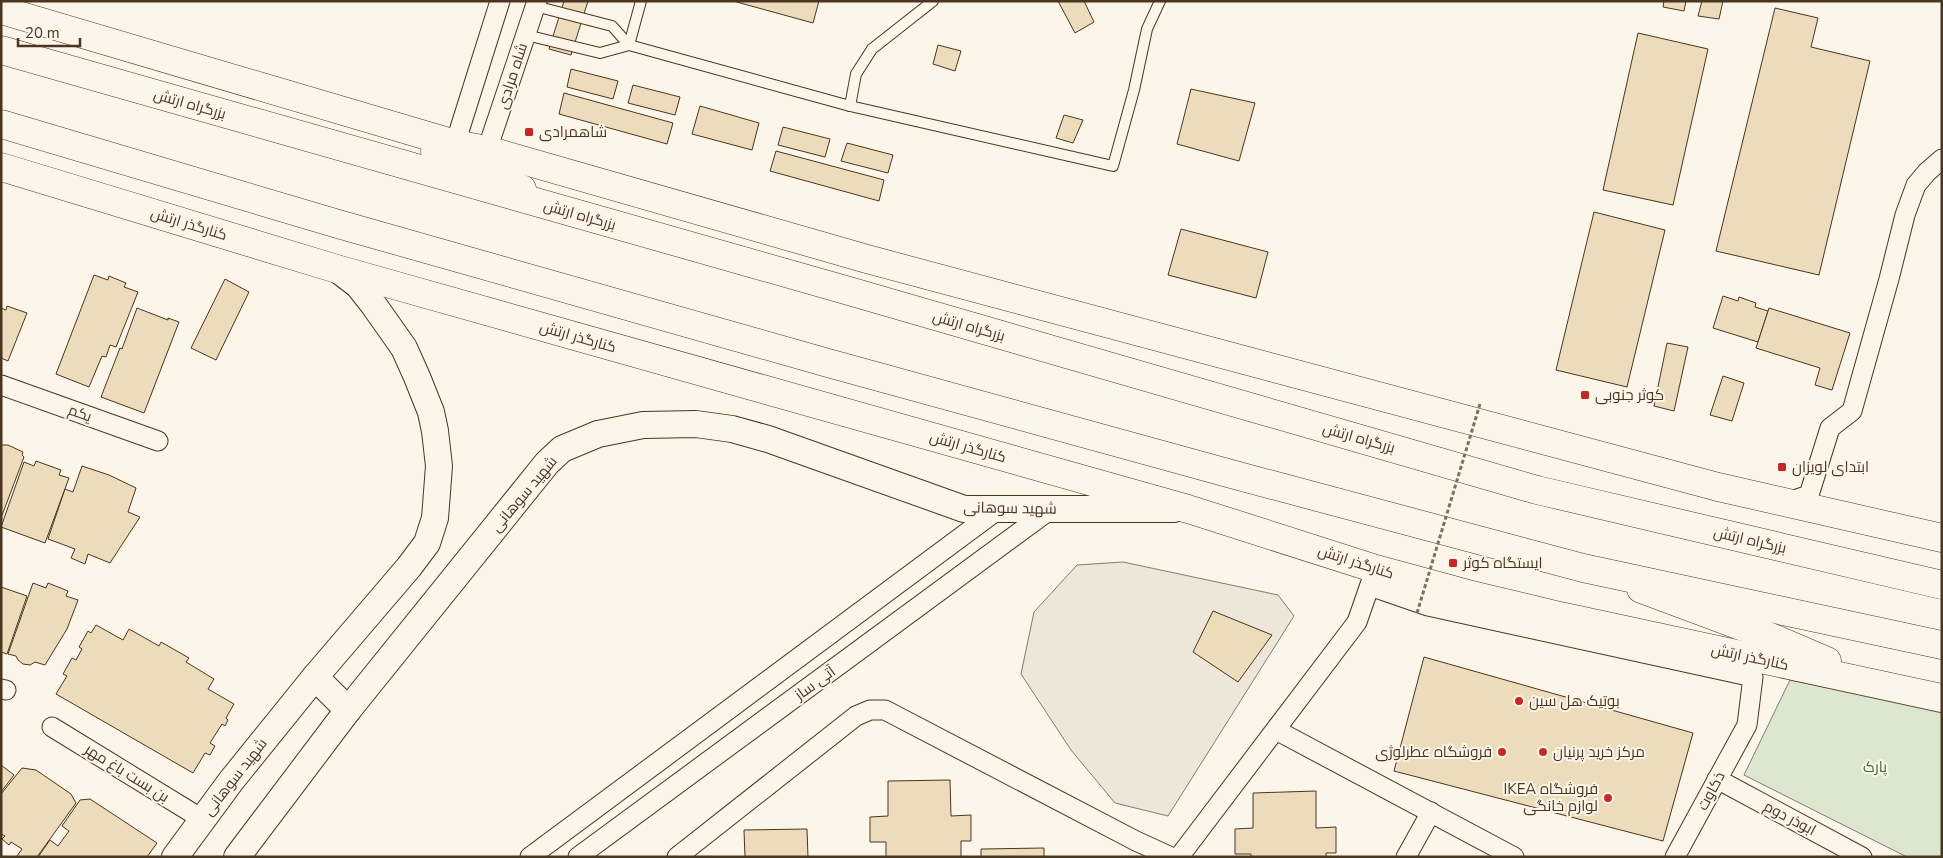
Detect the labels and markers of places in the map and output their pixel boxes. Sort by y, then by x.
place label: شاهمرادی [539,122,607,142]
marker: شاهمرادی [523,126,535,138]
place label: کوثر جنوبی [1595,385,1664,405]
marker: کوثر جنوبی [1579,389,1591,401]
place label: ابتدای لویزان [1792,457,1869,477]
marker: ابتدای لویزان [1776,461,1788,473]
place label: ایستگاه کوثر [1462,553,1543,573]
marker: ایستگاه کوثر [1447,557,1459,569]
place label: بوتیک هل سین [1529,691,1620,711]
marker: بوتیک هل سین [1513,695,1525,707]
place label: فروشگاه عطرلوژی [1375,742,1492,762]
place label: مرکز خرید پرنیان [1553,742,1645,762]
marker: فروشگاه عطرلوژی [1496,746,1508,758]
marker: مرکز خرید پرنیان [1537,746,1549,758]
place label: IKEA فروشگاه لوازم خانگی [1503,779,1598,816]
marker: IKEA فروشگاه لوازم خانگی [1602,792,1614,804]

